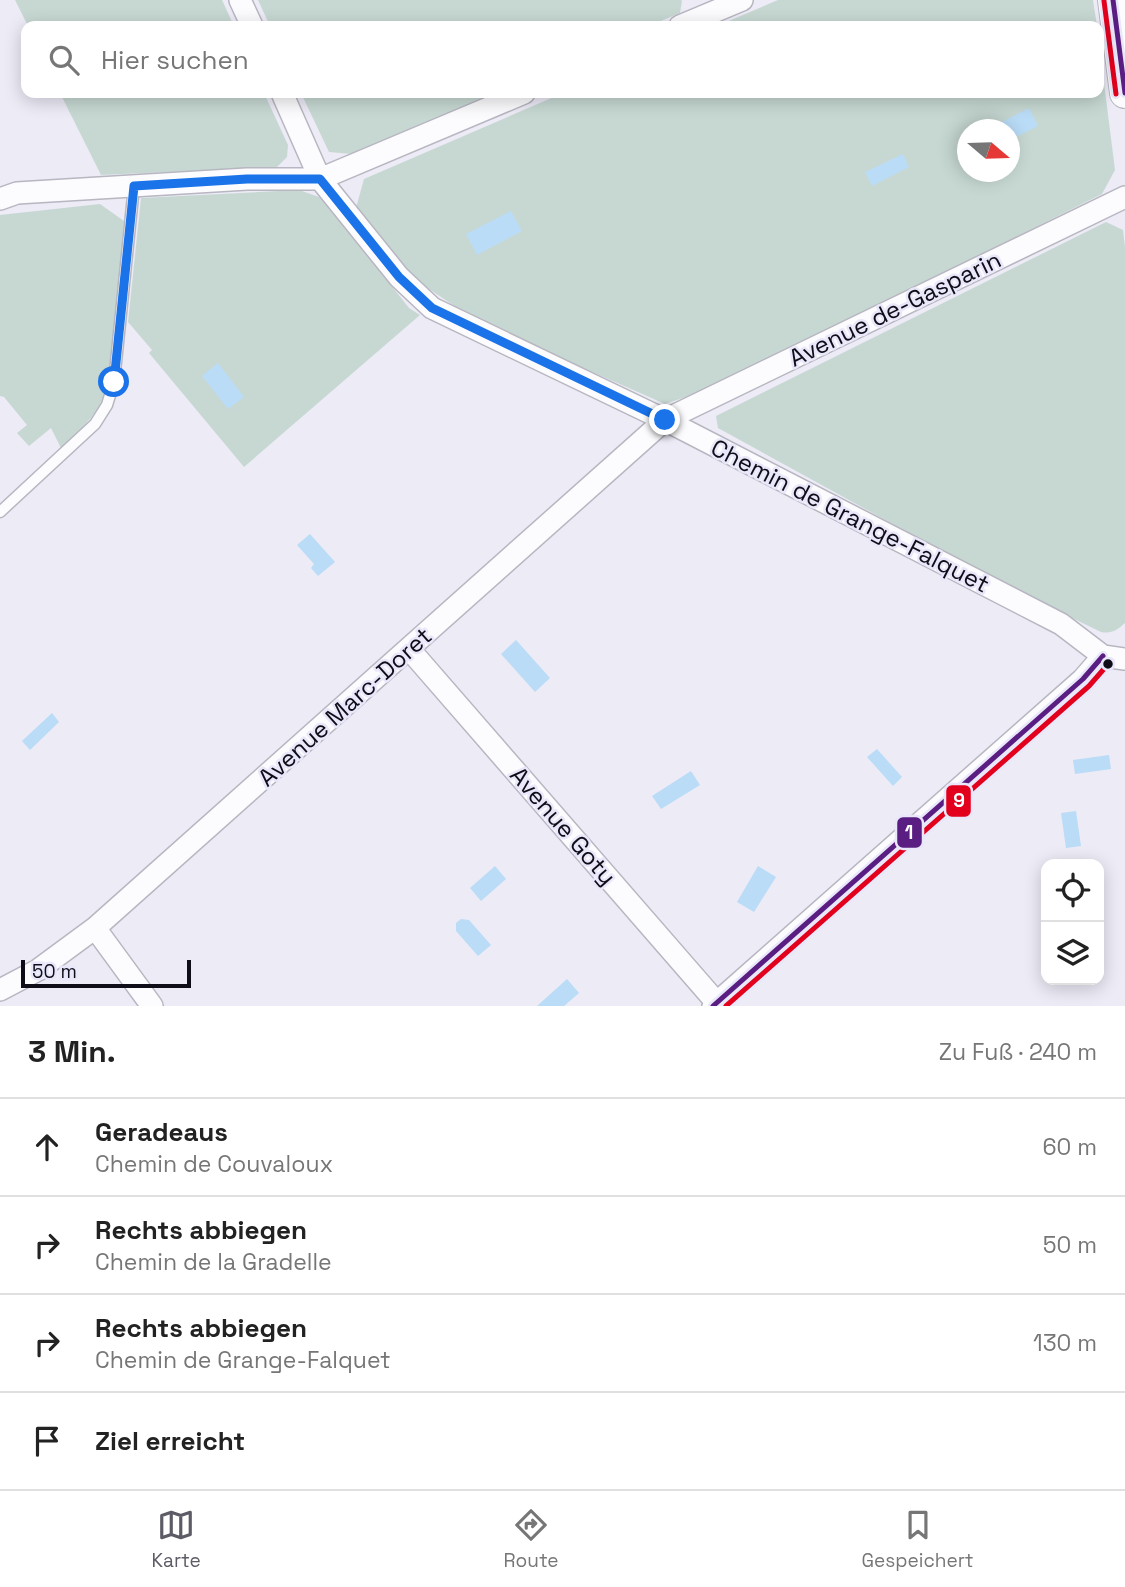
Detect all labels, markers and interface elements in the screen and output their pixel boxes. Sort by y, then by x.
search box [21,21,1104,98]
icon: search [45,41,83,79]
text: Hier suchen [101,43,249,77]
north arrow [957,119,1020,182]
street label: Avenue de-Gasparin [783,244,1006,373]
route start [98,366,129,397]
route end [649,404,680,435]
street label: Chemin de Grange-Falquet [706,432,995,599]
street label: Avenue Marc-Doret [251,620,438,793]
unlabelled marker [1101,657,1115,671]
street label: Avenue Goty [504,760,623,891]
line badge: 9 [945,784,972,818]
text: 9 [953,788,965,813]
line badge: 1 [896,816,923,849]
text: 1 [905,820,913,845]
map controls [1041,859,1104,985]
button: locate [1041,859,1104,922]
button: layers [1041,922,1104,985]
scale bar [21,957,191,989]
text: 50 m [32,959,77,984]
text: 3 Min. [28,1032,116,1071]
text: Zu Fuß · 240 m [939,1037,1097,1067]
text: Geradeaus [95,1115,228,1149]
icon: ahead [28,1128,66,1166]
text: 60 m [1042,1132,1097,1162]
text: Chemin de Couvaloux [95,1149,333,1179]
text: Rechts abbiegen [95,1213,307,1247]
icon: right [28,1226,66,1264]
text: 50 m [1043,1230,1097,1260]
text: Chemin de la Gradelle [95,1247,332,1277]
text: Rechts abbiegen [95,1311,307,1345]
icon: right [28,1324,66,1362]
text: 130 m [1033,1328,1097,1358]
text: Chemin de Grange-Falquet [95,1345,391,1375]
icon: arrive [28,1422,66,1460]
text: Ziel erreicht [95,1424,245,1458]
tab: Karte [151,1506,201,1573]
tab: Route [504,1506,559,1573]
tab: Gespeichert [861,1506,974,1573]

